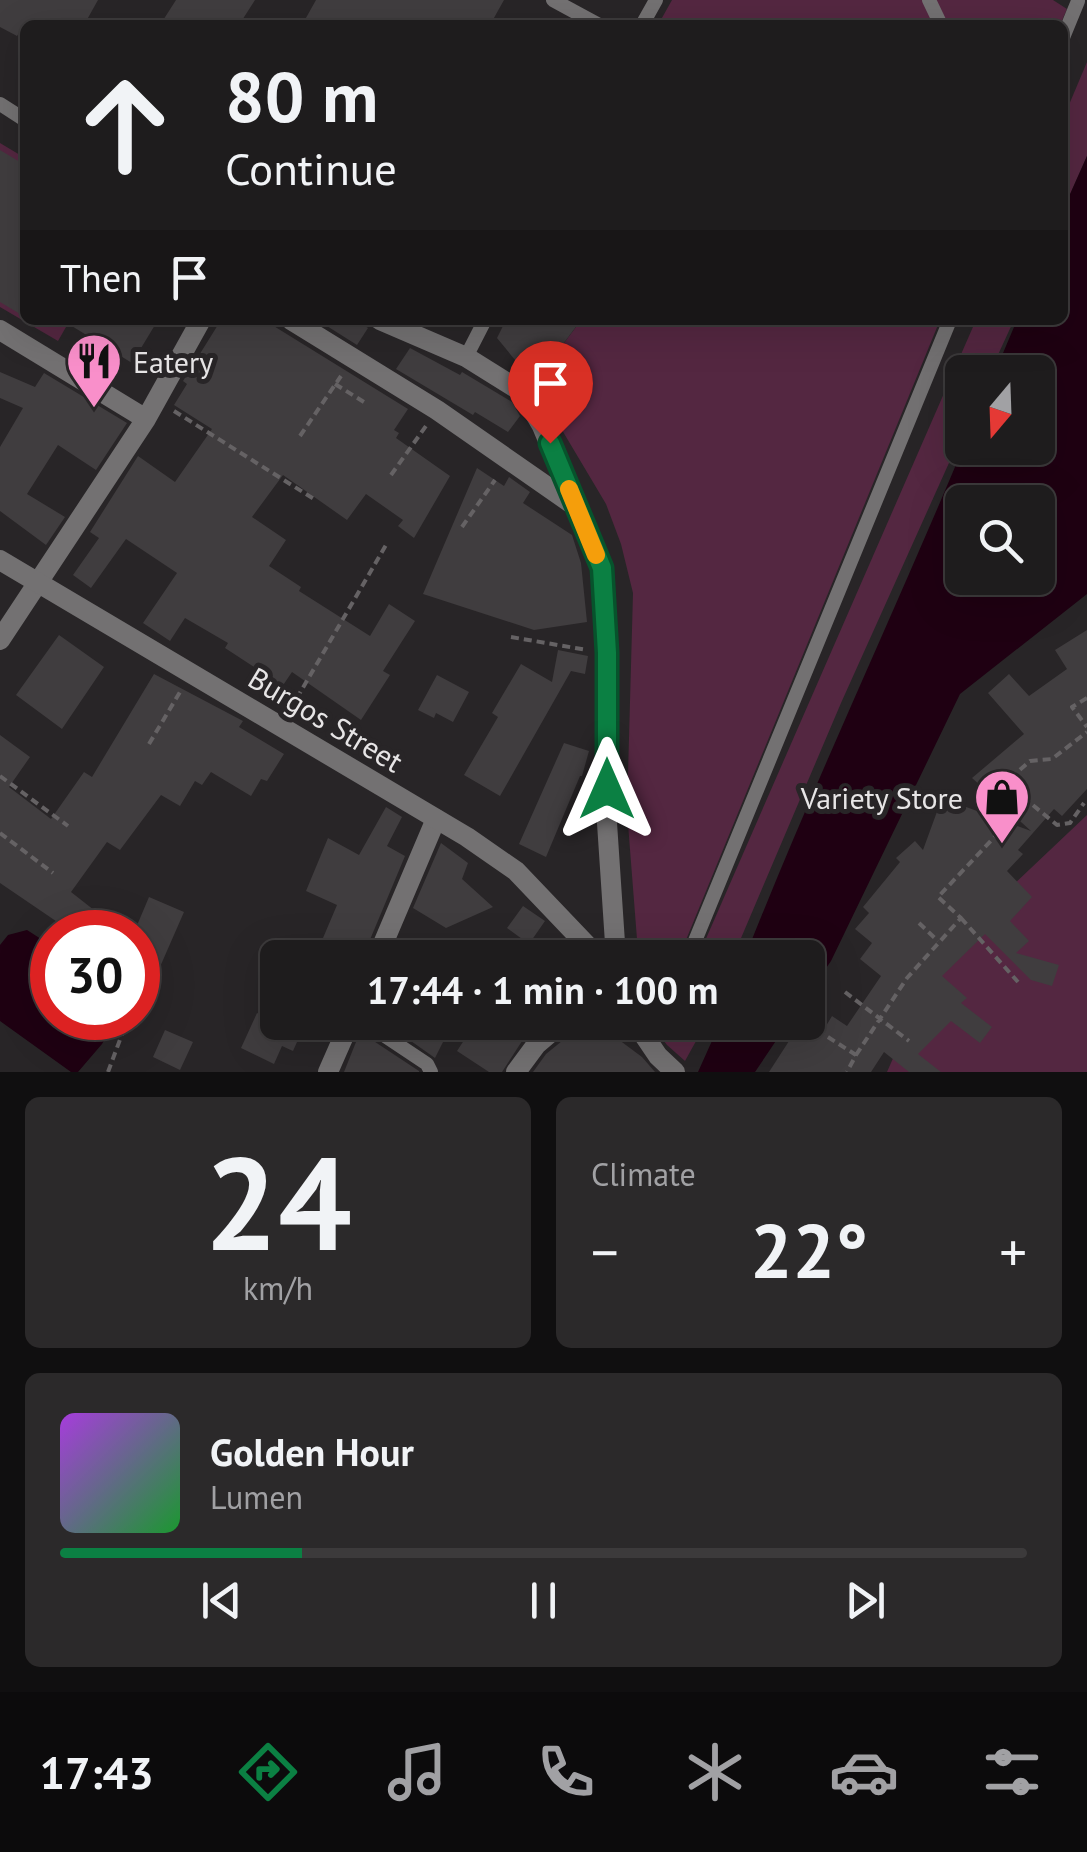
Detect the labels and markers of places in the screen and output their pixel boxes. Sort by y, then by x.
restaurant icon: Eatery [64,331,124,410]
pin [508,341,593,444]
place label: Eatery [133,342,213,381]
shop icon: Variety Store [972,767,1032,846]
place label: Variety Store [800,778,963,817]

